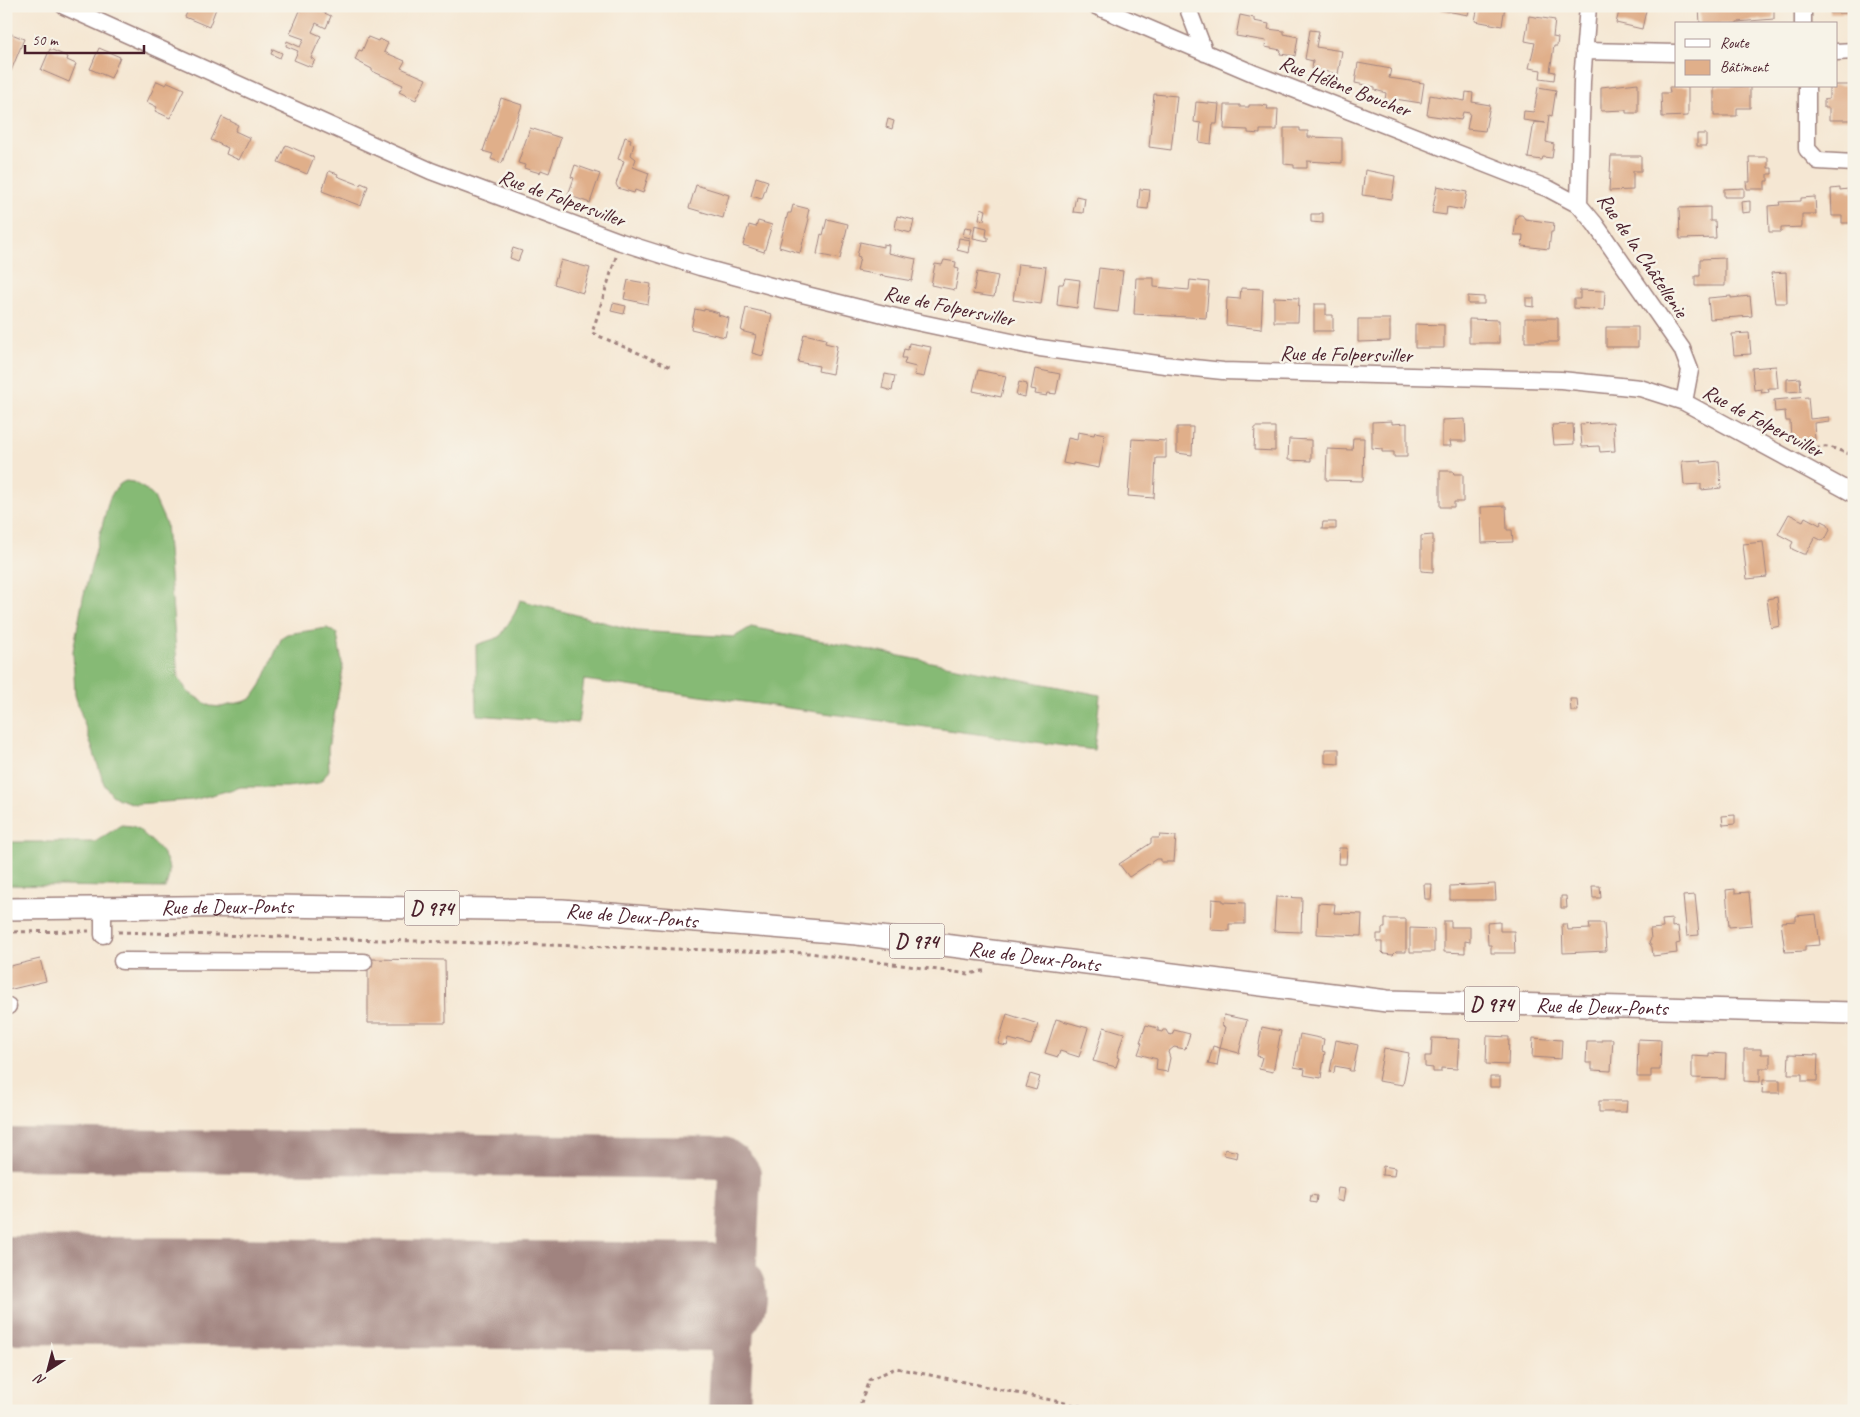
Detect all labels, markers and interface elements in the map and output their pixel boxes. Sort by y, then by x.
scale bar [25,22,144,54]
legend [1675,22,1838,88]
text: 50 m [32,31,59,50]
text: Route [1720,34,1750,53]
street label: Rue Hélène Boucher [1276,49,1416,124]
text: Bâtiment [1720,58,1770,77]
street label: Rue de Folpersviller [495,163,630,233]
street label: Rue de la Châtellenie [1592,188,1695,324]
street label: Rue de Folpersviller [882,280,1018,333]
street label: Rue de Folpersviller [1280,340,1414,368]
street label: Rue de Folpersviller [1698,378,1829,464]
road number: D 974 [404,890,460,926]
street label: Rue de Deux-Ponts [161,893,295,920]
street label: Rue de Deux-Ponts [565,897,700,934]
road number: D 974 [890,924,944,958]
street label: Rue de Deux-Ponts [968,935,1103,978]
road number: D 974 [1464,986,1520,1022]
street label: Rue de Deux-Ponts [1536,992,1670,1021]
north arrow [22,1344,72,1394]
text: N [30,1369,49,1390]

